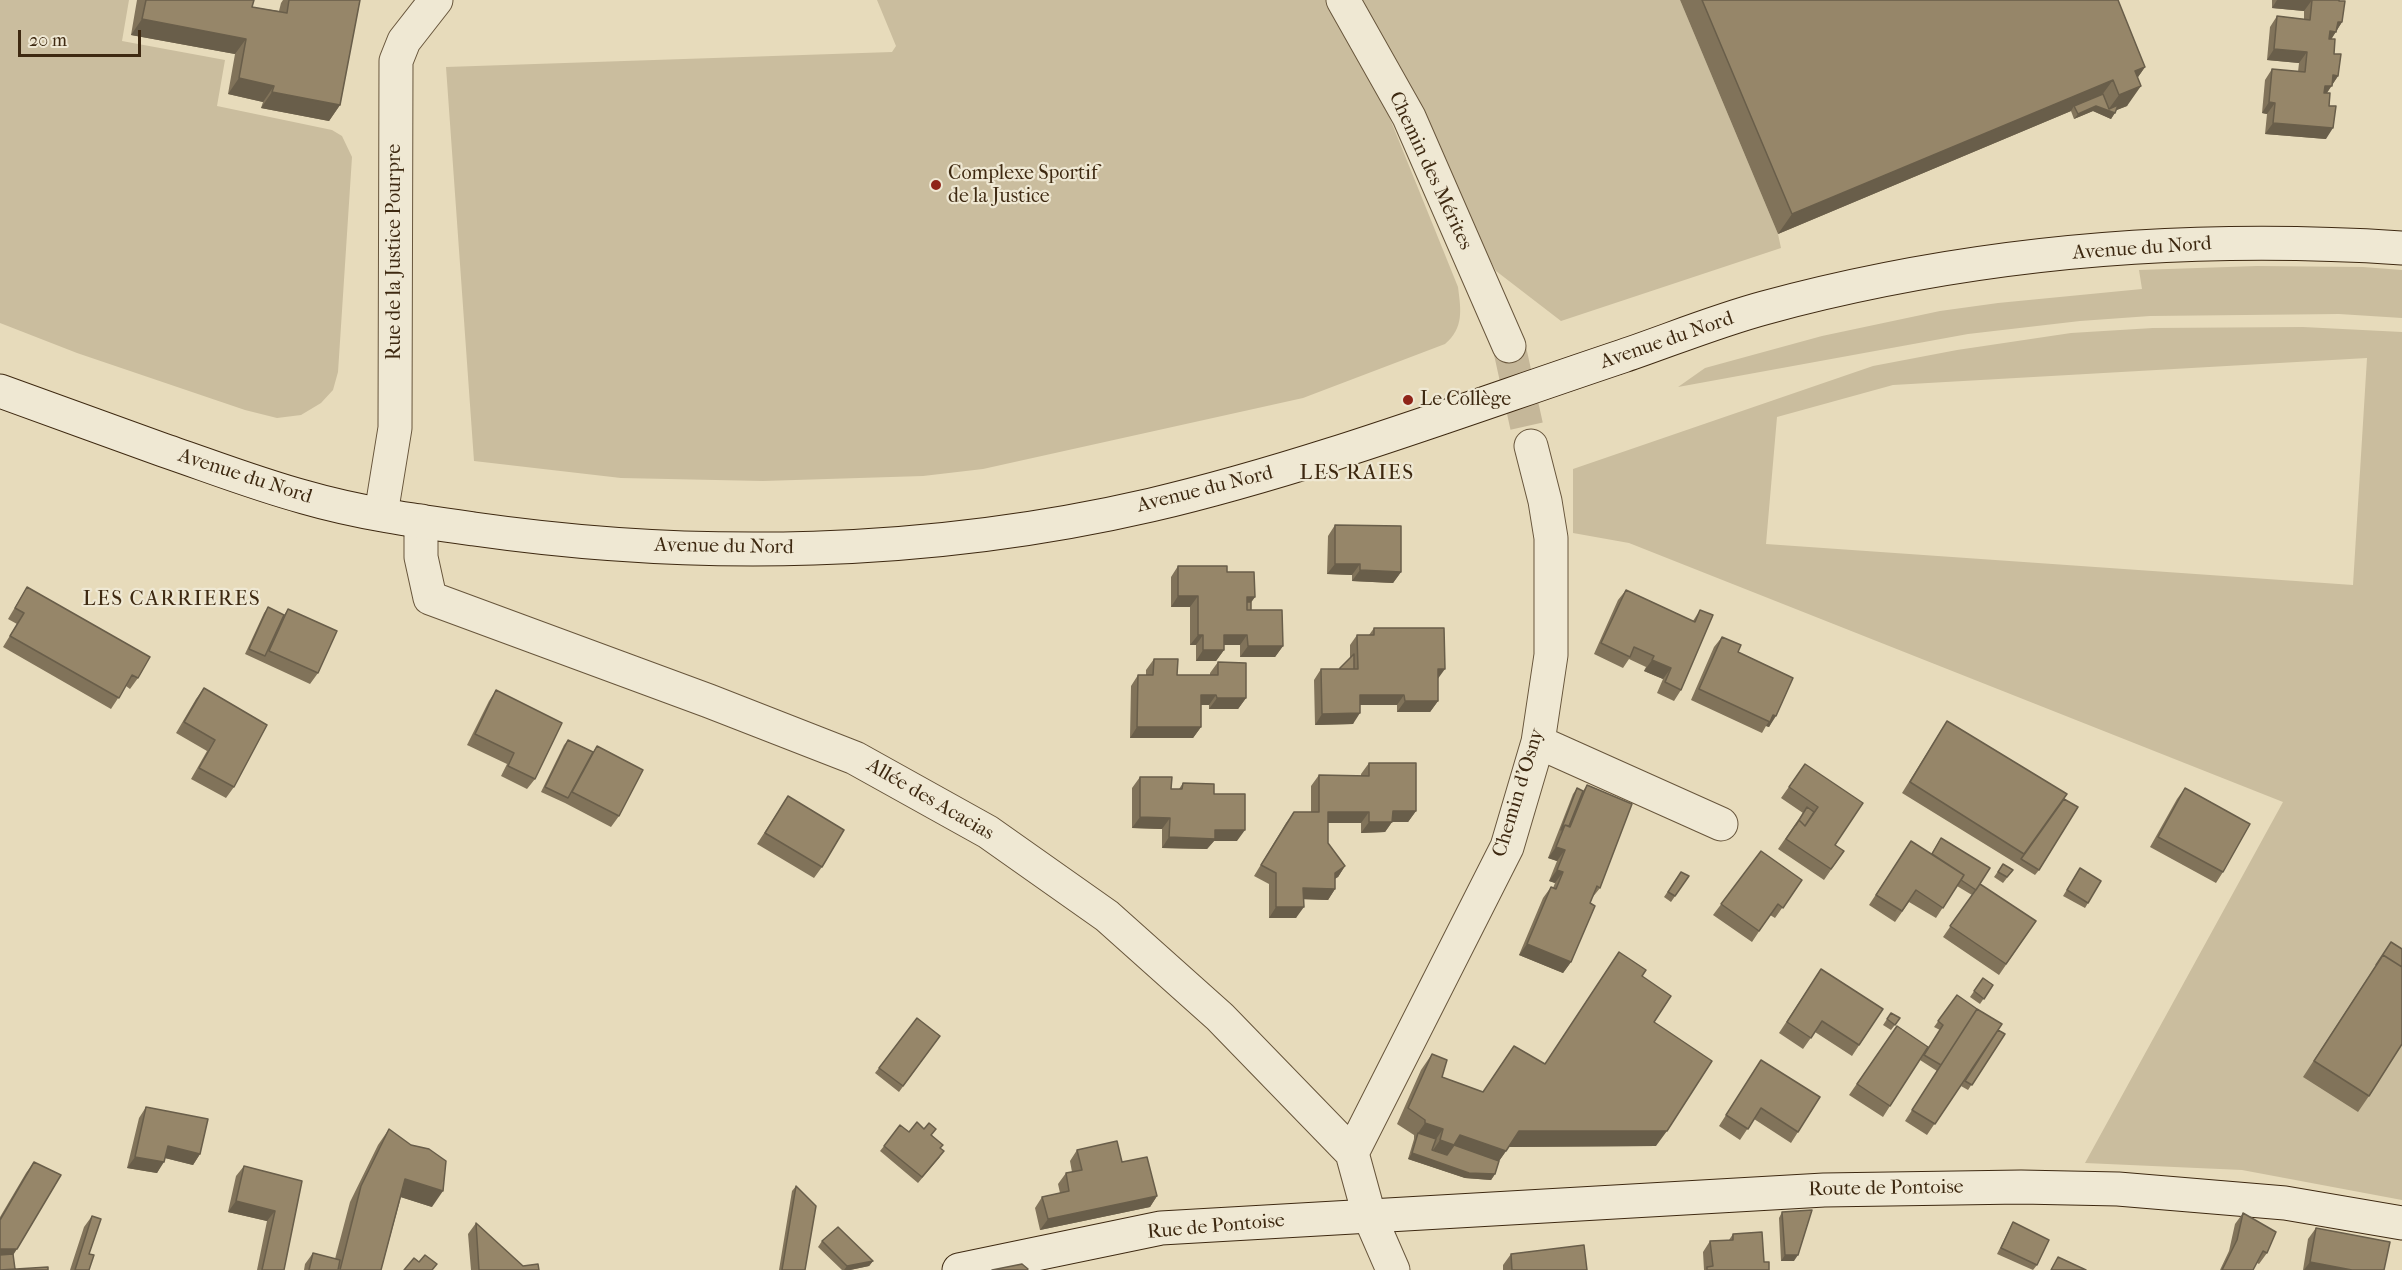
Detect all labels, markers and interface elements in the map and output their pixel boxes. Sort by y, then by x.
scale bar [21,18,144,56]
text: 20 m [29,30,67,51]
street label: Chemin des Mérites [1383,88,1477,254]
street label: Rue de la Justice Pourpre [383,144,407,360]
place label: Complexe Sportif de la Justice [948,162,1098,209]
marker: Complexe Sportif de la Justice [929,178,943,192]
street label: Avenue du Nord [2072,232,2212,266]
street label: Avenue du Nord [1597,307,1737,375]
place label: Le Collège [1420,388,1511,412]
marker: Le Collège [1401,393,1415,407]
street label: Avenue du Nord [175,444,315,510]
district label: LES RAIES [1300,461,1414,487]
street label: Avenue du Nord [1135,462,1275,518]
street label: Avenue du Nord [654,534,794,560]
district label: LES CARRIERES [83,587,261,613]
street label: Chemin d'Osny [1488,726,1550,860]
street label: Allée des Acacias [862,754,998,846]
street label: Route de Pontoise [1808,1176,1964,1202]
street label: Rue de Pontoise [1146,1209,1286,1245]

